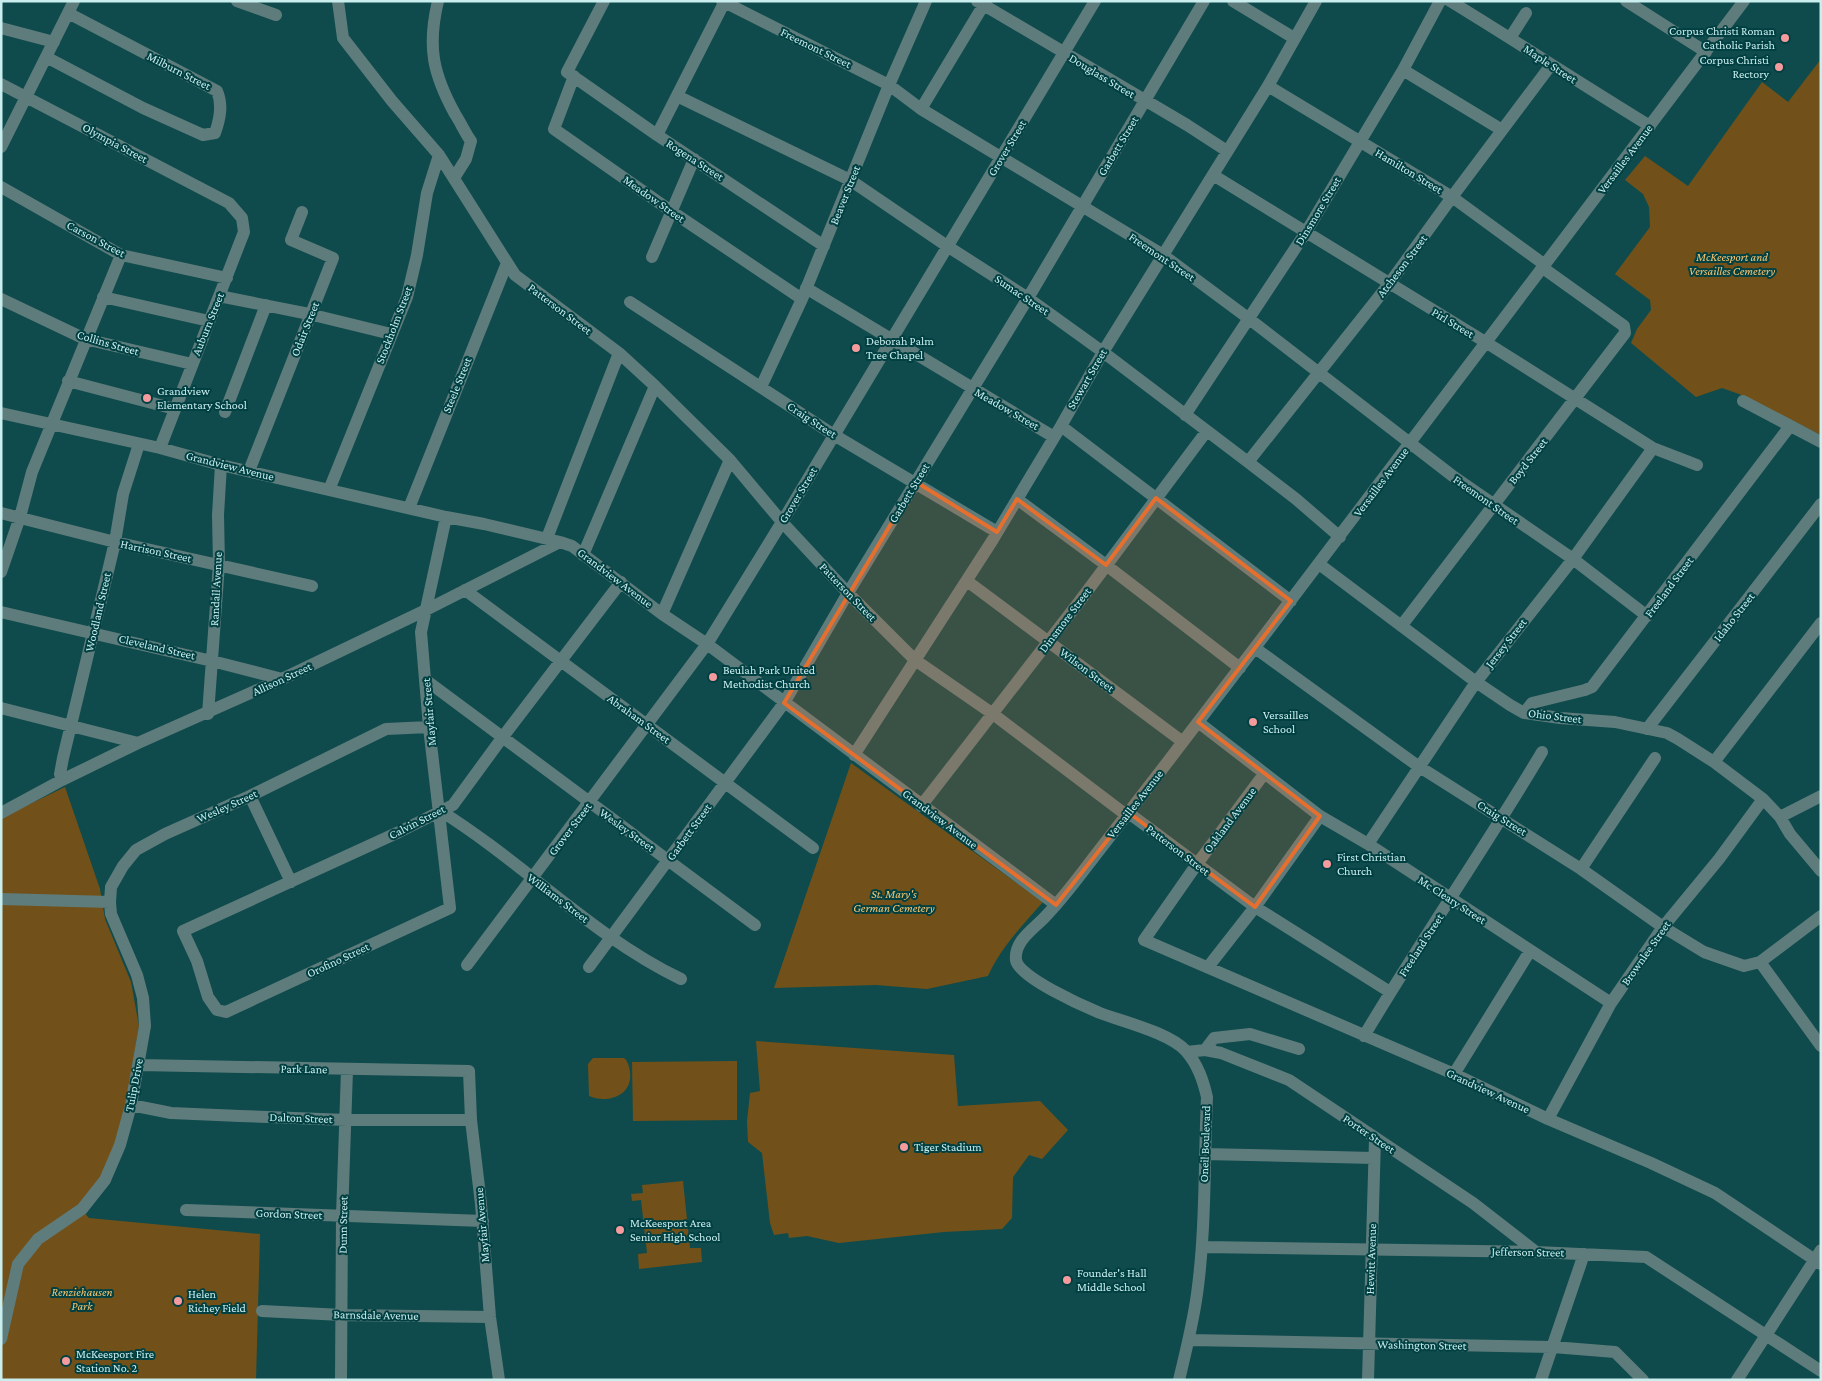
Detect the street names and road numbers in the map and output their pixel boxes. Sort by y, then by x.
street label: Freemont Street [778,25,854,72]
street label: Maple Street [1521,42,1580,87]
street label: Milburn Street [145,49,214,94]
street label: Douglass Street [1066,51,1138,102]
street label: Garbett Street [1095,113,1142,178]
street label: Grover Street [985,117,1030,179]
street label: Olympia Street [80,120,151,167]
street label: Versailles Avenue [1594,122,1656,196]
street label: Rogena Street [664,136,727,184]
street label: Hamilton Street [1373,145,1446,197]
street label: Beaver Street [827,162,864,227]
street label: Meadow Street [620,173,688,226]
street label: Dinsmore Street [1292,173,1344,248]
street label: Carson Street [64,218,129,261]
street label: Freemont Street [1126,230,1199,285]
street label: Atcheson Street [1374,231,1431,300]
street label: Sumac Street [992,272,1053,319]
street label: Patterson Street [525,280,595,338]
street label: Stockholm Street [373,283,416,366]
street label: Auburn Street [189,290,227,358]
street label: Odair Street [288,299,323,358]
street label: Pirl Street [1429,305,1478,342]
street label: Collins Street [75,327,142,359]
street label: Stewart Street [1064,345,1110,412]
street label: Steele Street [439,354,475,415]
street label: Meadow Street [972,385,1043,434]
street label: Craig Street [785,399,840,442]
street label: Boyd Street [1506,434,1551,487]
street label: Versailles Avenue [1350,445,1412,519]
street label: Grandview Avenue [184,448,276,484]
street label: Garbett Street [886,460,933,525]
street label: Grover Street [776,464,821,526]
street label: Freemont Street [1451,472,1522,528]
street label: Harrison Street [119,537,194,566]
street label: Grandview Avenue [575,545,655,611]
street label: Randall Avenue [207,552,225,626]
street label: Freeland Street [1642,553,1697,620]
street label: Patterson Street [816,560,880,625]
street label: Woodland Street [82,570,114,653]
street label: Dinsmore Street [1036,584,1095,655]
street label: Idaho Street [1711,589,1758,644]
street label: Jersey Street [1482,615,1530,671]
street label: Cleveland Street [117,631,198,663]
street label: Wilson Street [1057,645,1118,696]
street label: Allison Street [250,659,315,699]
street label: Mayfair Street [419,677,439,746]
street label: Abraham Street [605,691,674,747]
street label: Ohio Street [1527,706,1584,726]
street label: Versailles Avenue [1104,767,1166,841]
street label: Oakland Avenue [1201,784,1259,856]
street label: Wesley Street [195,786,260,826]
street label: Grandview Avenue [900,786,980,852]
street label: Craig Street [1475,797,1530,839]
street label: Grover Street [545,799,595,858]
street label: Garbett Street [664,800,715,863]
street label: Calvin Street [387,801,448,842]
street label: Wesley Street [597,805,658,855]
street label: Patterson Street [1143,821,1213,879]
street label: Williams Street [524,870,592,926]
street label: Mc Cleary Street [1415,873,1490,928]
street label: Freeland Street [1395,910,1447,979]
street label: Brownlee Street [1619,917,1674,988]
street label: Orofino Street [305,939,372,981]
street label: Tulip Drive [122,1057,146,1113]
street label: Park Lane [280,1062,328,1076]
street label: Grandview Avenue [1444,1066,1532,1116]
street label: Oneil Boulevard [1197,1105,1213,1183]
street label: Dalton Street [269,1110,334,1126]
street label: Porter Street [1340,1111,1399,1157]
street label: Mayfair Avenue [472,1187,492,1263]
street label: Dunn Street [335,1195,351,1254]
street label: Gordon Street [255,1206,324,1222]
street label: Hewitt Avenue [1363,1223,1379,1295]
street label: Jefferson Street [1490,1244,1566,1260]
street label: Barnsdale Avenue [333,1307,419,1323]
street label: Washington Street [1377,1337,1468,1353]

